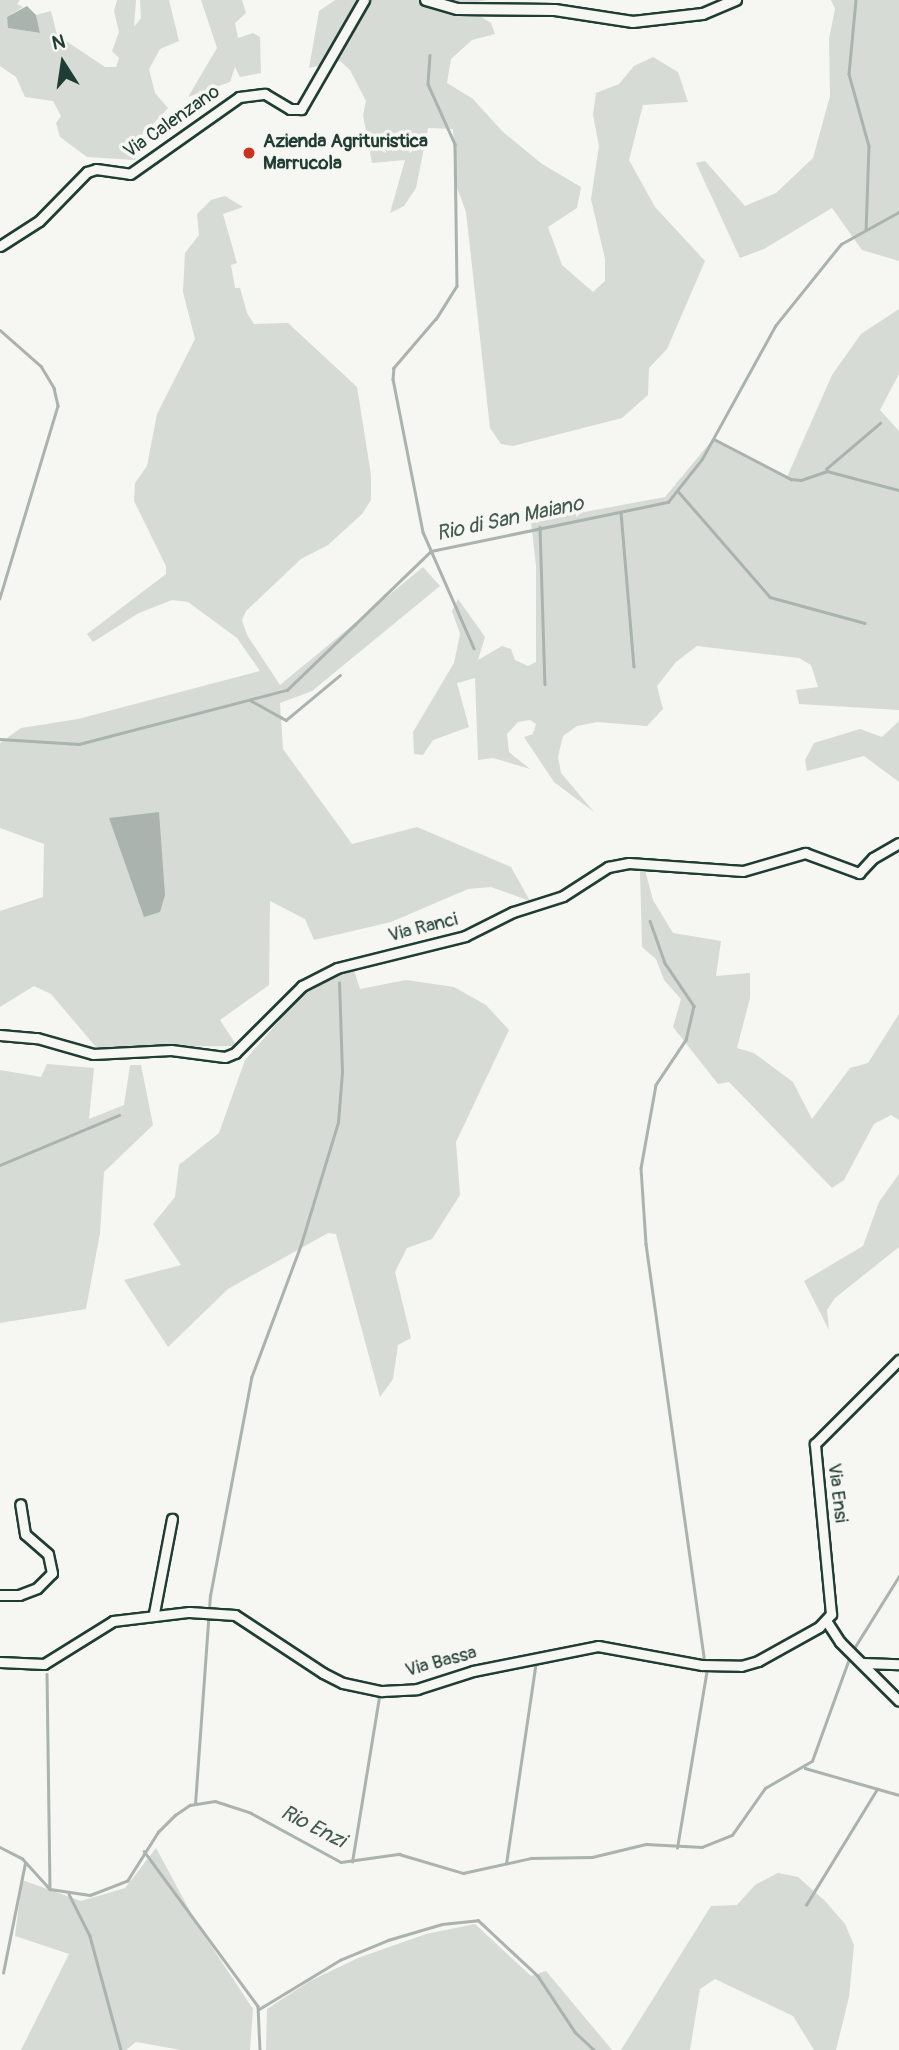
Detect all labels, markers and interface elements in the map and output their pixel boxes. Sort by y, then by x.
north arrow [28,28,98,98]
text: N [50,29,67,56]
street label: Via Calenzano [120,81,224,163]
place label: Azienda Agrituristica Marrucola [263,131,428,175]
marker: Azienda Agrituristica Marrucola [241,145,257,161]
water label: Rio di San Maiano [434,491,586,547]
street label: Via Ranci [386,908,460,948]
street label: Via Ensi [822,1462,852,1524]
street label: Via Bassa [403,1642,479,1682]
water label: Rio Enzi [276,1800,350,1854]

